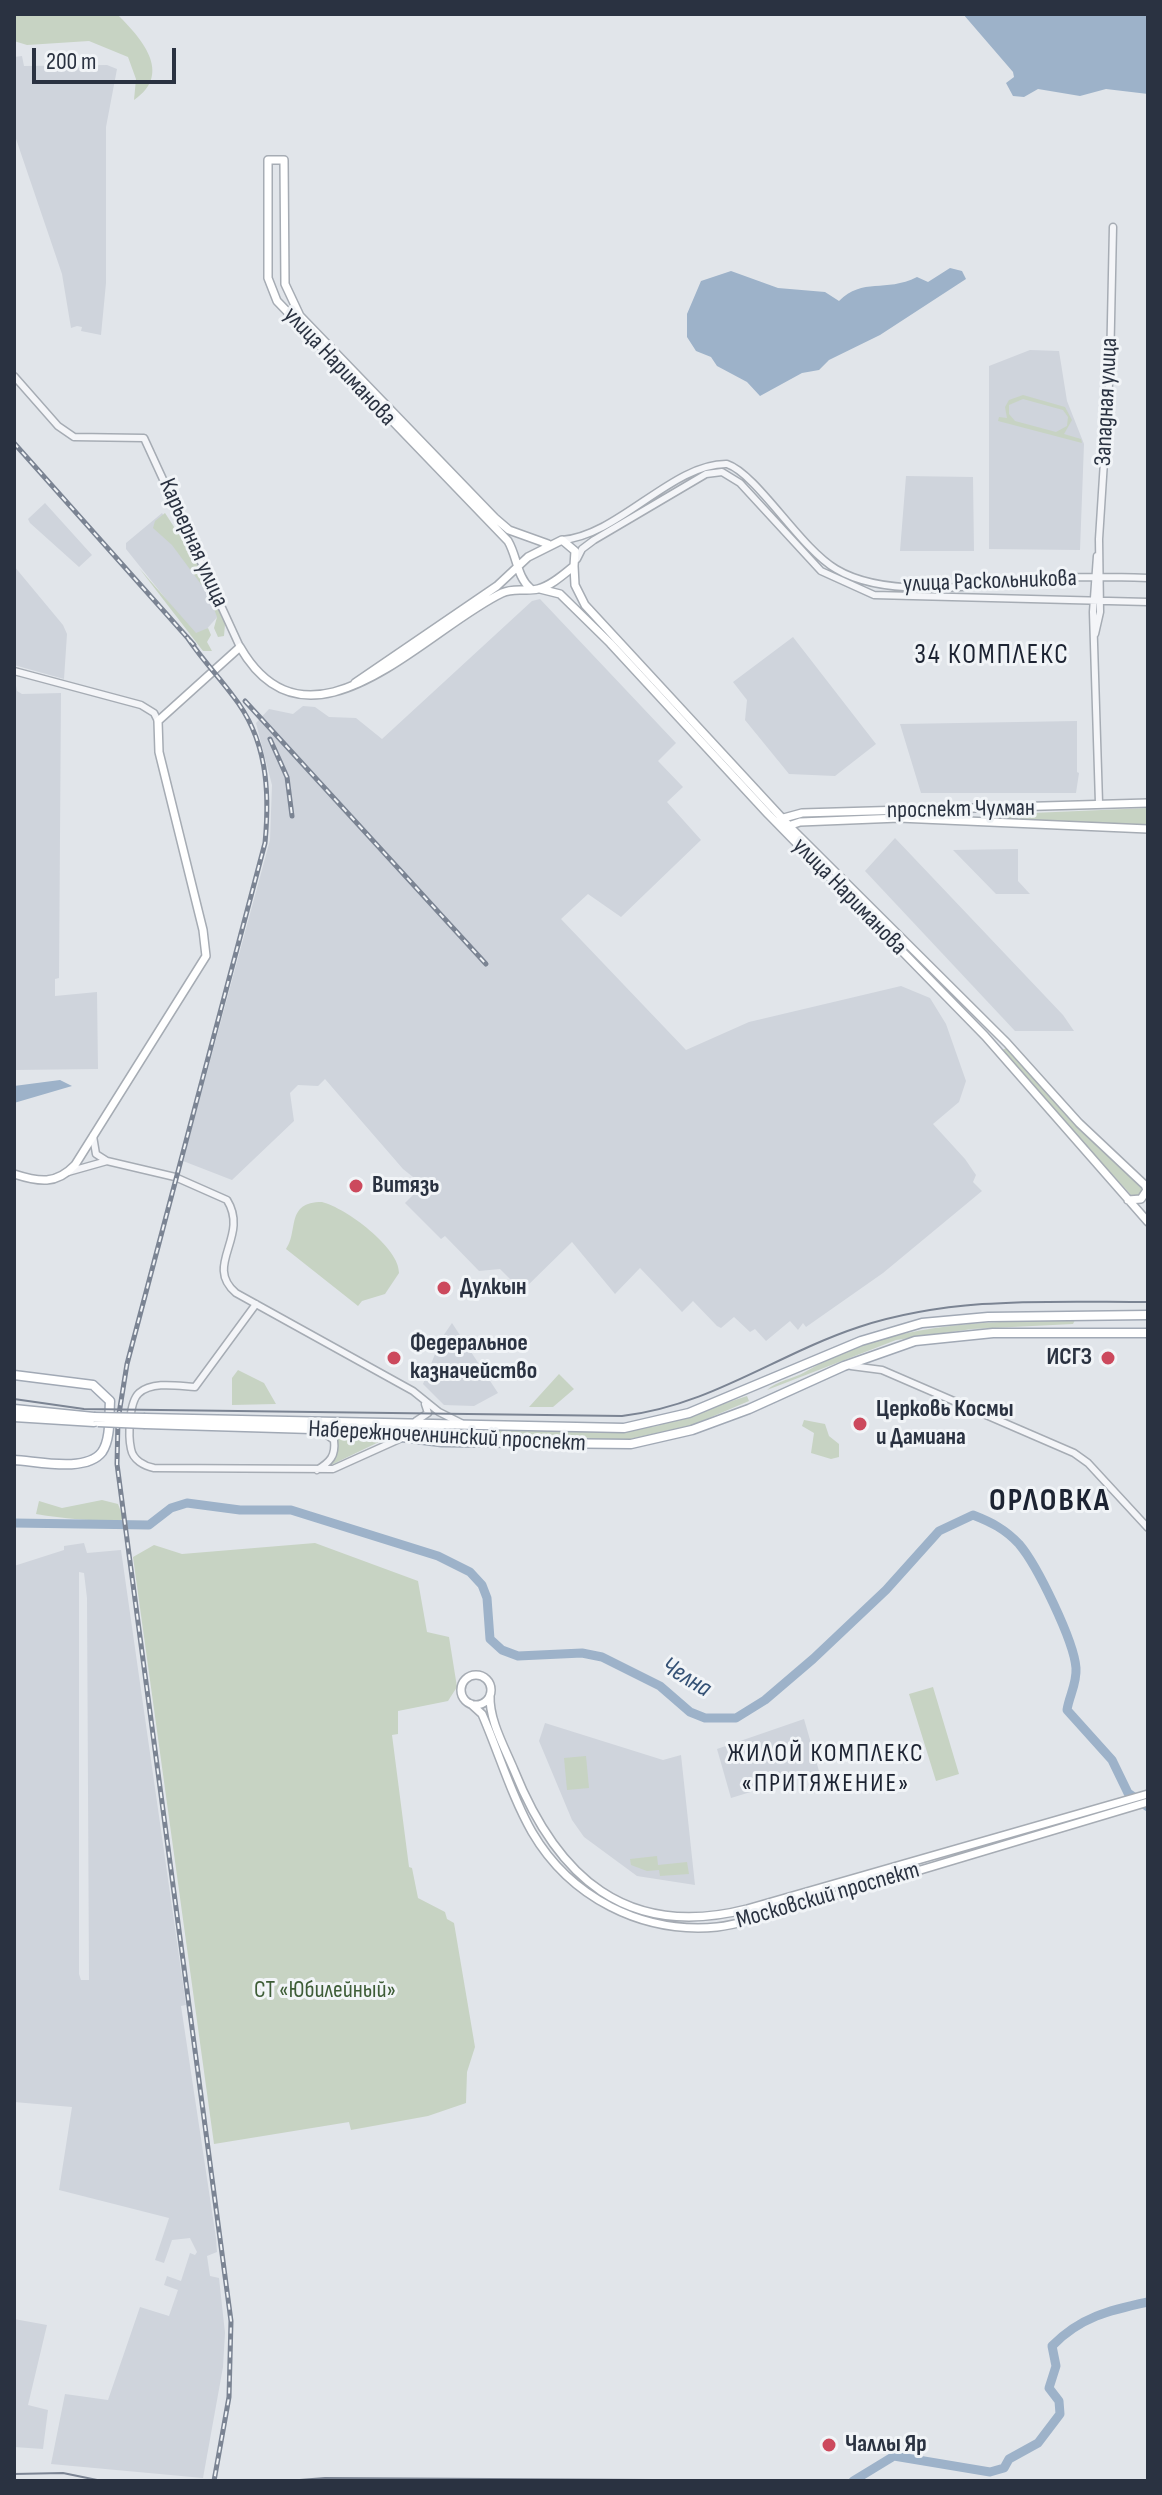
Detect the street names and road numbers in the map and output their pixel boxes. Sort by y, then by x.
street label: улица Нариманова [277,302,401,432]
street label: Западная улица [1089,337,1125,467]
street label: Карьерная улица [152,474,234,612]
street label: улица Раскольникова [903,565,1077,599]
street label: проспект Чулман [887,794,1035,826]
street label: улица Нариманова [786,832,912,962]
street label: Набережночелнинский проспект [307,1415,587,1459]
street label: Московский проспект [733,1856,923,1936]

